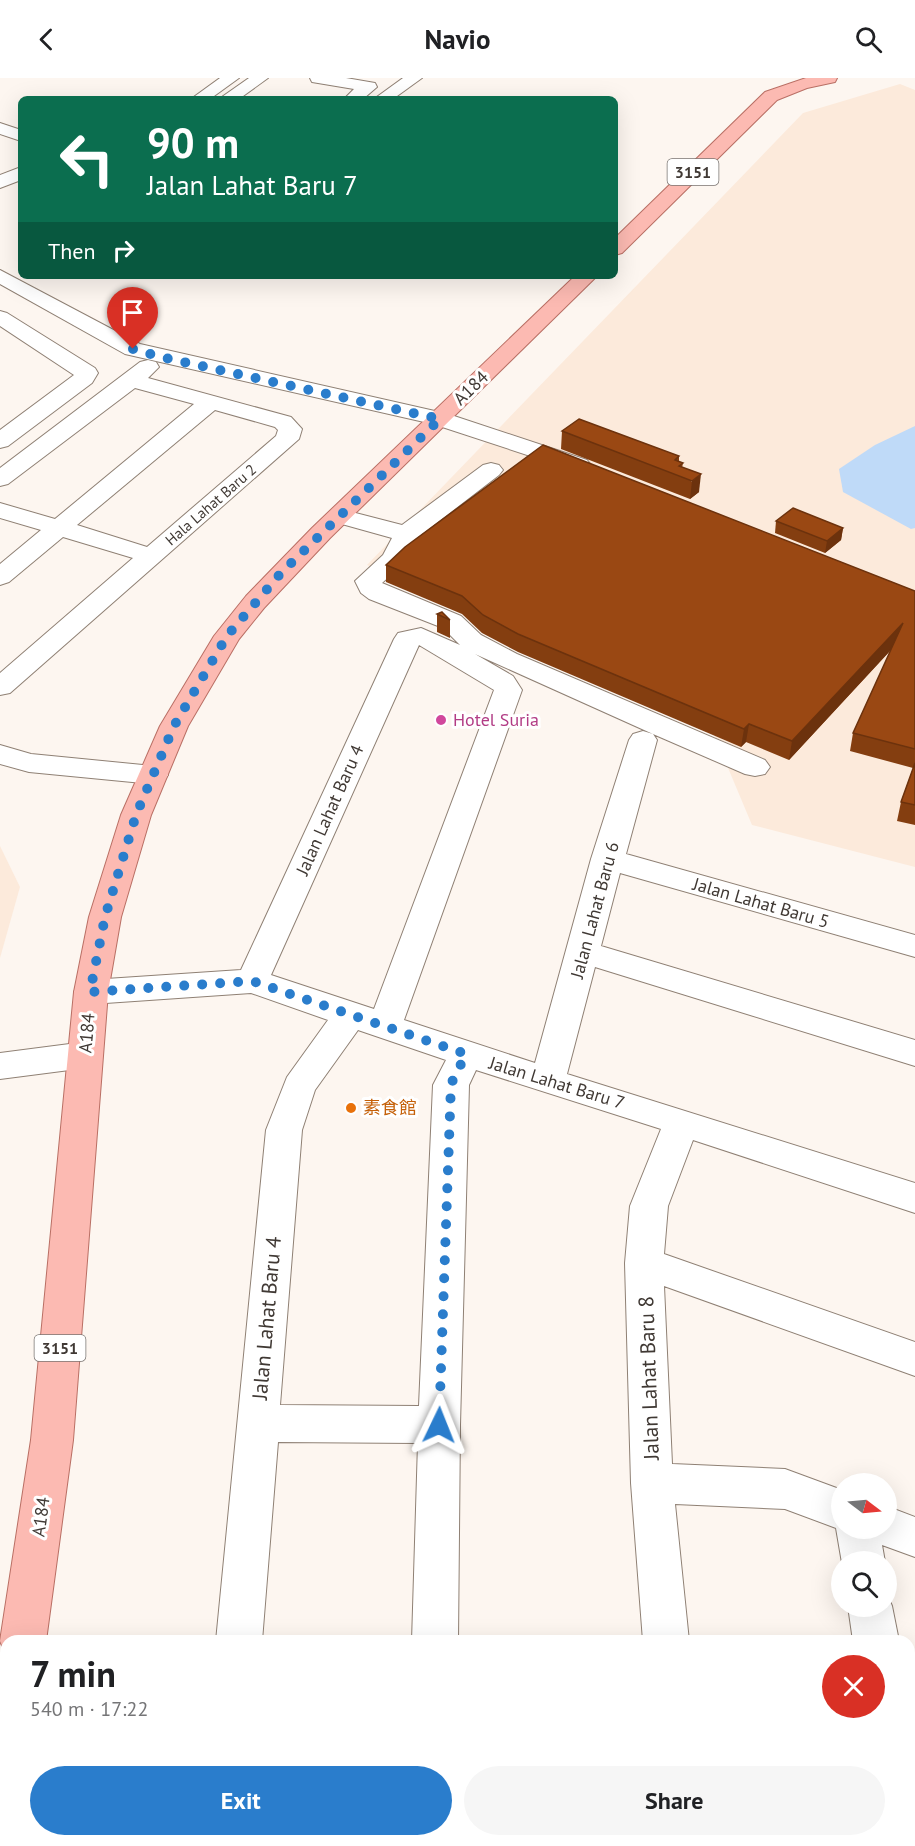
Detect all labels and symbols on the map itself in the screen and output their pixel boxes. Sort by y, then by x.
road number: 3151 [668,159,718,185]
pin [107,287,158,349]
street label: A184 [448,365,493,410]
street label: Hala Lahat Baru 2 [161,460,260,549]
place label: Hotel Suria [453,708,539,731]
marker: Hotel Suria [434,713,448,727]
street label: Jalan Lahat Baru 4 [290,741,369,880]
street label: Jalan Lahat Baru 6 [565,839,624,982]
street label: Jalan Lahat Baru 5 [690,872,832,933]
street label: A184 [73,1012,100,1054]
street label: Jalan Lahat Baru 7 [486,1051,628,1114]
place label: 素食館 [363,1096,417,1119]
marker: 素食館 [344,1101,358,1115]
street label: Jalan Lahat Baru 4 [246,1235,287,1402]
street label: Jalan Lahat Baru 8 [632,1296,665,1461]
road number: 3151 [34,1335,86,1361]
position arrow [407,1393,471,1457]
north arrow [831,1473,897,1539]
street label: A184 [26,1495,55,1538]

